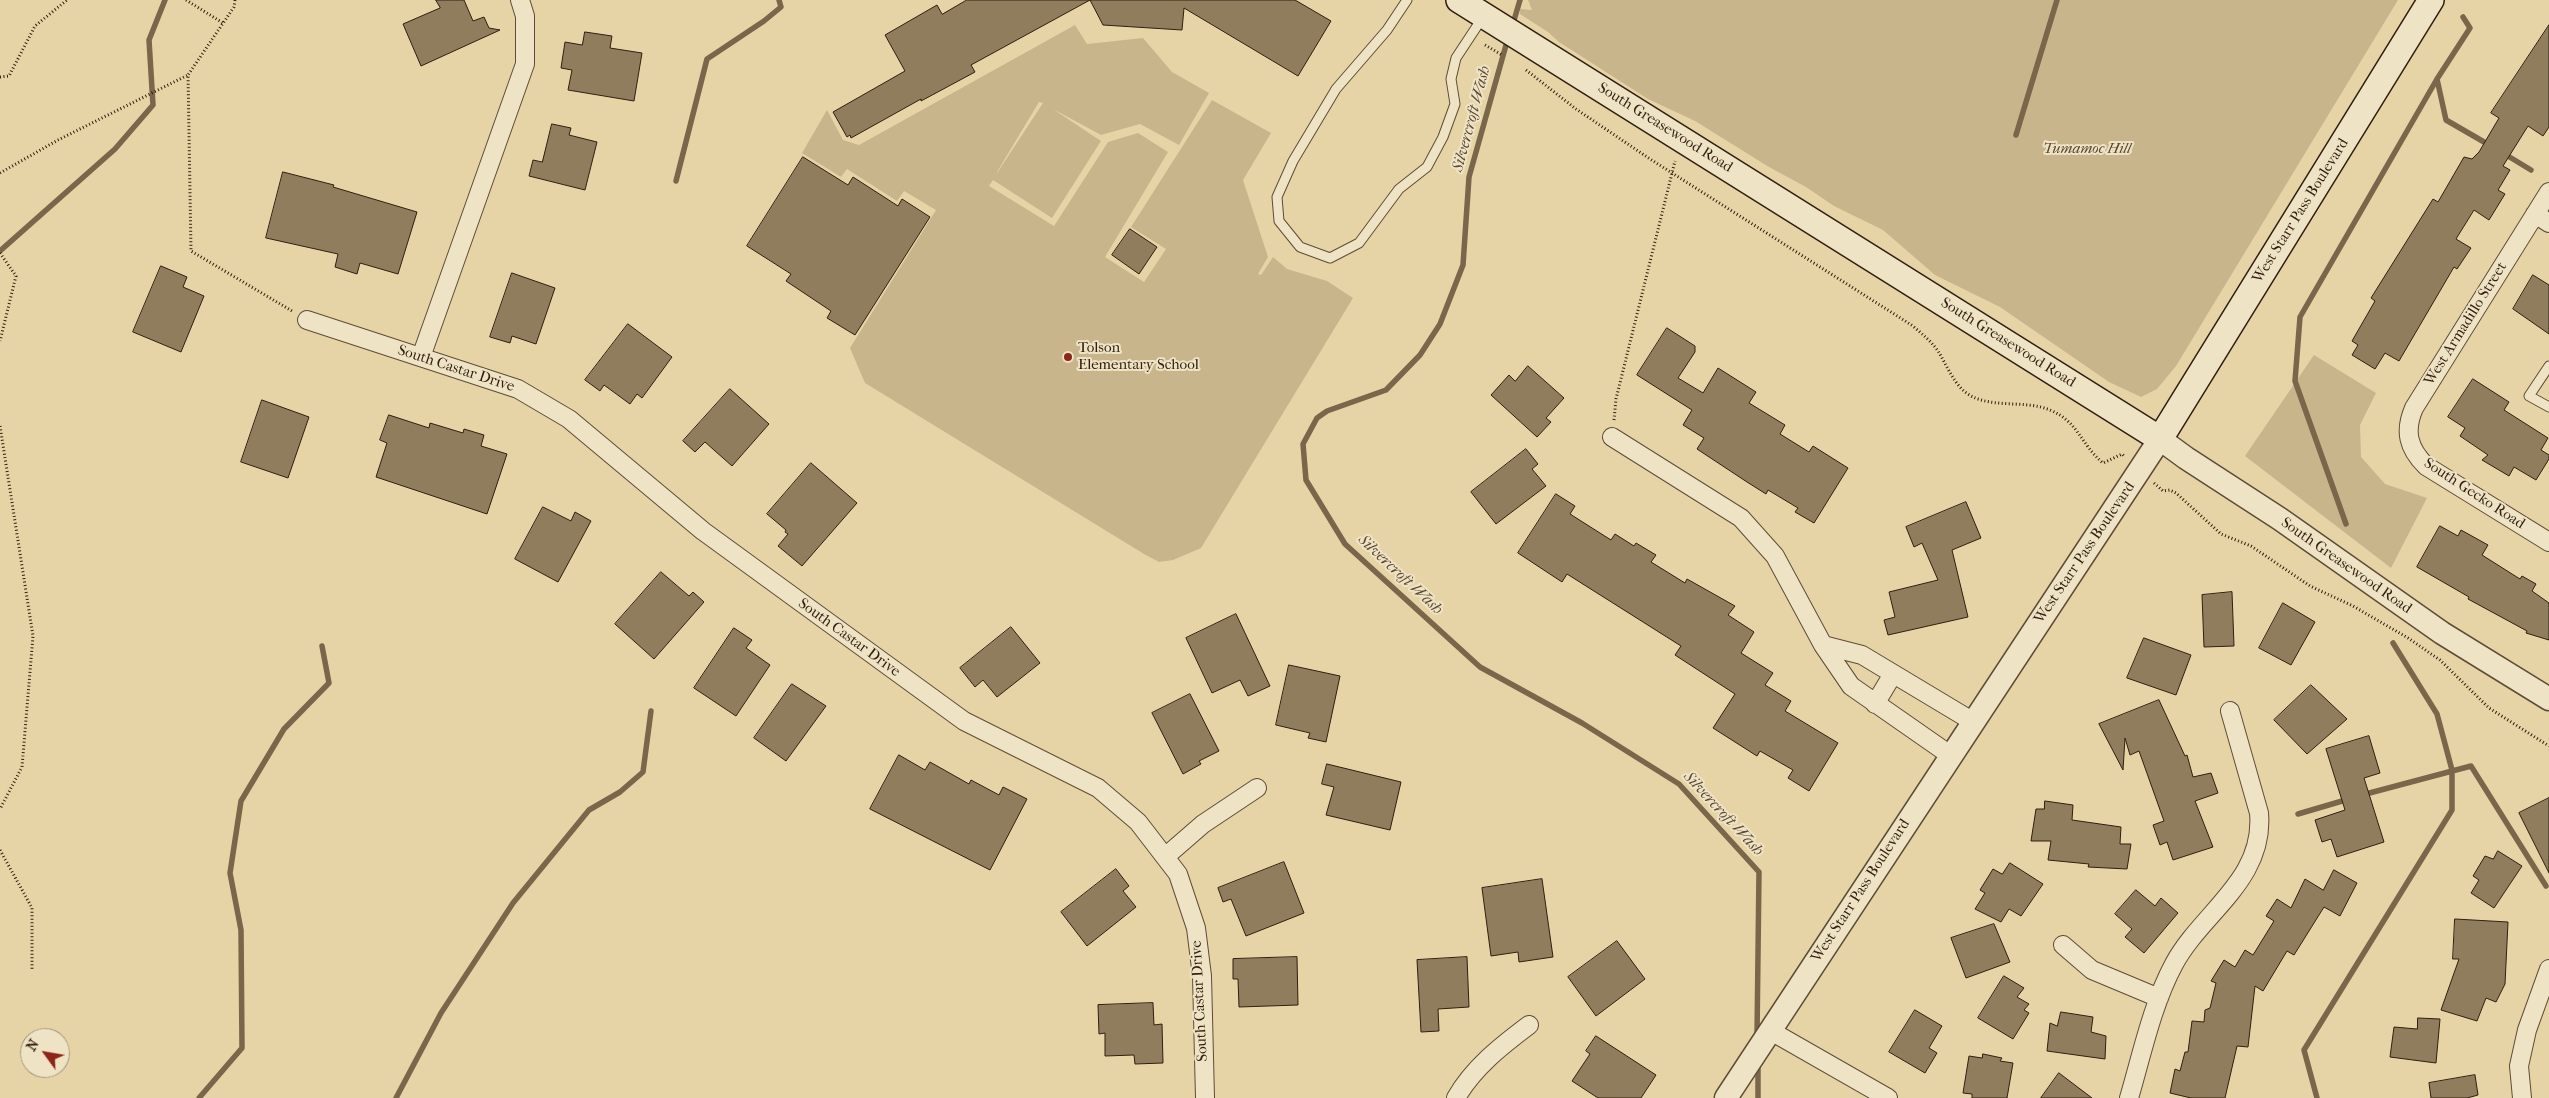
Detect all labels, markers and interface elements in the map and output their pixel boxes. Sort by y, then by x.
water label: Silvercroft Wash [1449,64,1495,174]
street label: South Greasewood Road [1594,79,1736,177]
street label: West Starr Pass Boulevard [2249,135,2353,287]
park label: Tumamoc Hill [2043,140,2131,158]
street label: West Armadillo Street [2421,259,2511,389]
street label: South Greasewood Road [1937,294,2079,392]
place label: Tolson Elementary School [1078,339,1199,374]
street label: South Castar Drive [395,342,517,396]
marker: Tolson Elementary School [1062,351,1074,363]
street label: South Gecko Road [2420,455,2528,533]
street label: West Starr Pass Boulevard [2031,479,2139,627]
street label: South Greasewood Road [2277,514,2415,618]
water label: Silvercroft Wash [1354,531,1446,619]
street label: South Castar Drive [794,595,904,681]
water label: Silvercroft Wash [1679,768,1767,860]
street label: West Starr Pass Boulevard [1808,816,1914,966]
street label: South Castar Drive [1188,940,1212,1062]
north arrow [20,1028,70,1078]
text: N [23,1036,43,1054]

